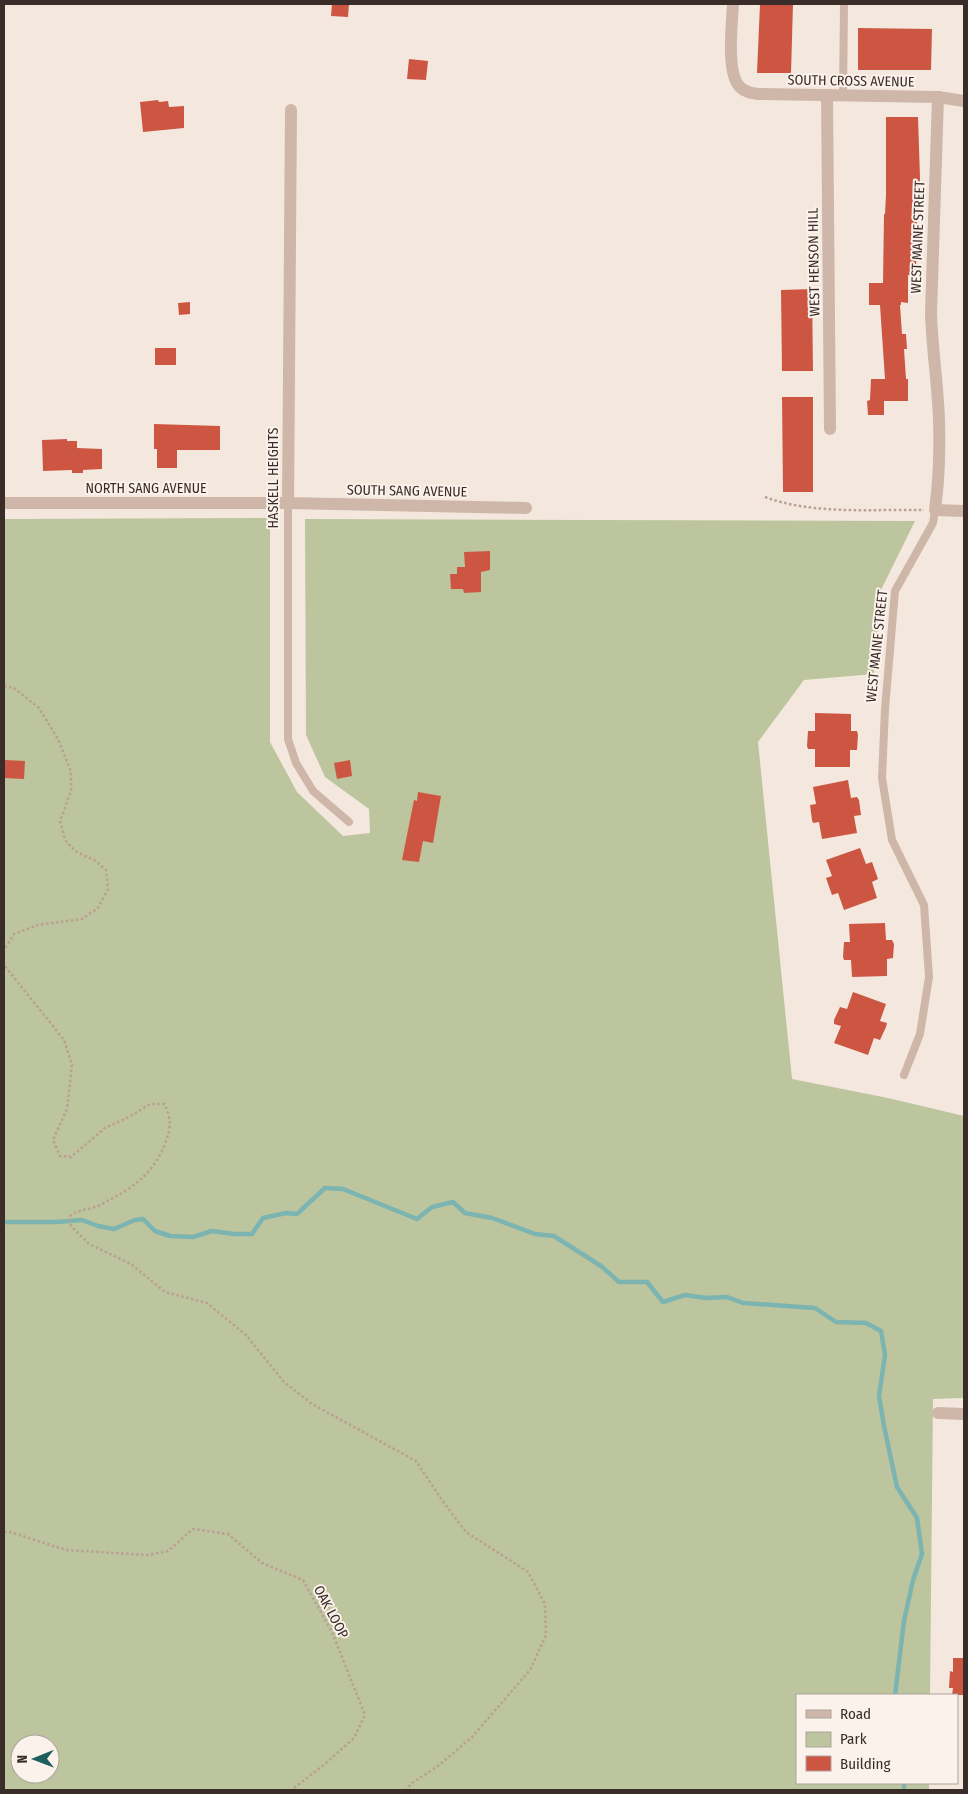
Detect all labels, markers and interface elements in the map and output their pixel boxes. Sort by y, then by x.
street label: SOUTH CROSS AVENUE [787,71,915,91]
street label: WEST MAINE STREET [908,180,928,294]
street label: WEST HENSON HILL [805,207,823,317]
street label: HASKELL HEIGHTS [265,428,282,528]
street label: NORTH SANG AVENUE [85,480,207,497]
street label: SOUTH SANG AVENUE [347,481,468,501]
street label: WEST MAINE STREET [863,588,891,703]
street label: OAK LOOP [310,1583,352,1641]
legend [796,1694,958,1784]
text: Road [840,1705,871,1723]
text: Park [840,1730,867,1748]
north arrow [10,1734,60,1784]
text: N [14,1755,31,1764]
text: Building [840,1755,891,1773]

